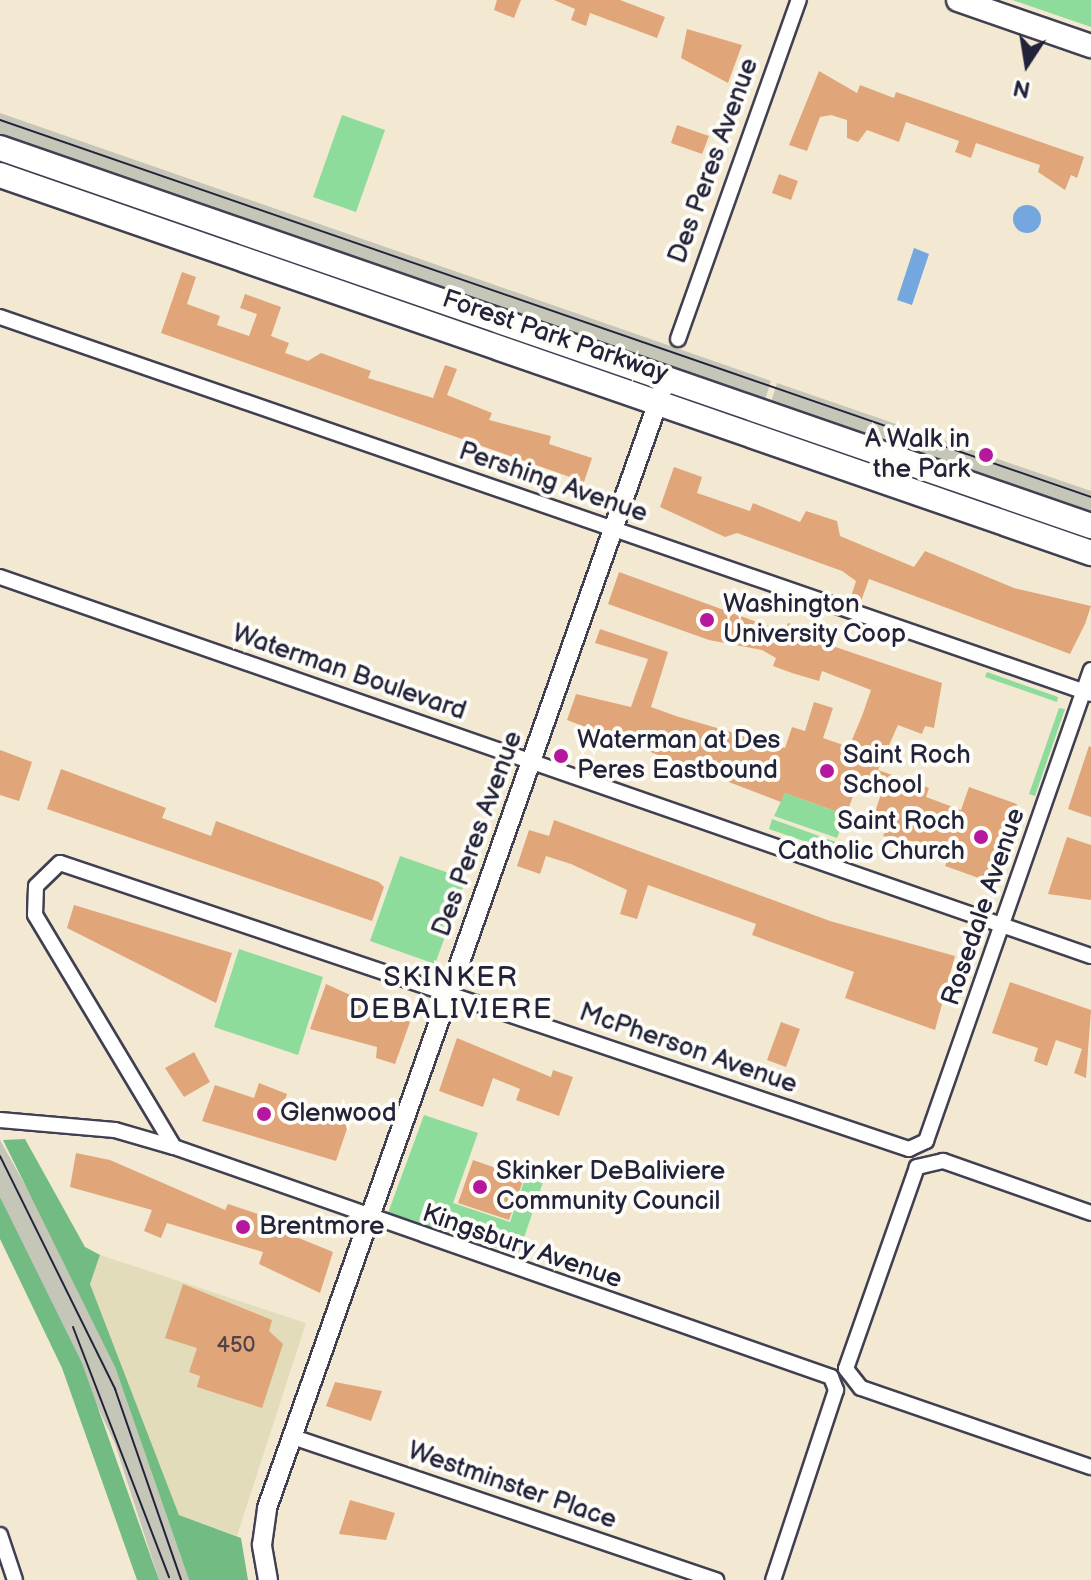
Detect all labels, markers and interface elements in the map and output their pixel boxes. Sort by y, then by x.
north arrow [987,24,1067,104]
street label: Des Peres Avenue [662,54,766,268]
text: N [1011,73,1033,103]
street label: Forest Park Parkway [438,284,672,390]
place label: A Walk in the Park [864,424,970,486]
street label: Pershing Avenue [455,436,651,530]
marker: A Walk in the Park [977,446,995,464]
place label: Washington University Coop [723,589,908,650]
marker: Washington University Coop [698,611,716,629]
street label: Waterman Boulevard [228,618,470,728]
place label: Waterman at Des Peres Eastbound [577,725,780,786]
street label: Des Peres Avenue [426,727,530,941]
place label: Saint Roch School [843,740,971,802]
marker: Waterman at Des Peres Eastbound [552,747,570,765]
marker: Saint Roch School [818,762,836,780]
street label: Rosedale Avenue [936,804,1032,1010]
place label: Saint Roch Catholic Church [778,806,965,868]
marker: Saint Roch Catholic Church [972,828,990,846]
district label: SKINKER DEBALIVIERE [349,961,553,1027]
street label: McPherson Avenue [575,997,801,1101]
place label: Glenwood [280,1098,397,1130]
marker: Glenwood [255,1105,273,1123]
place label: Skinker DeBaliviere Community Council [496,1156,725,1218]
marker: Skinker DeBaliviere Community Council [471,1178,489,1196]
street label: Kingsbury Avenue [417,1198,627,1296]
place label: Brentmore [259,1211,384,1243]
marker: Brentmore [234,1218,252,1236]
house number: 450 [217,1333,255,1359]
street label: Westminster Place [404,1436,620,1536]

